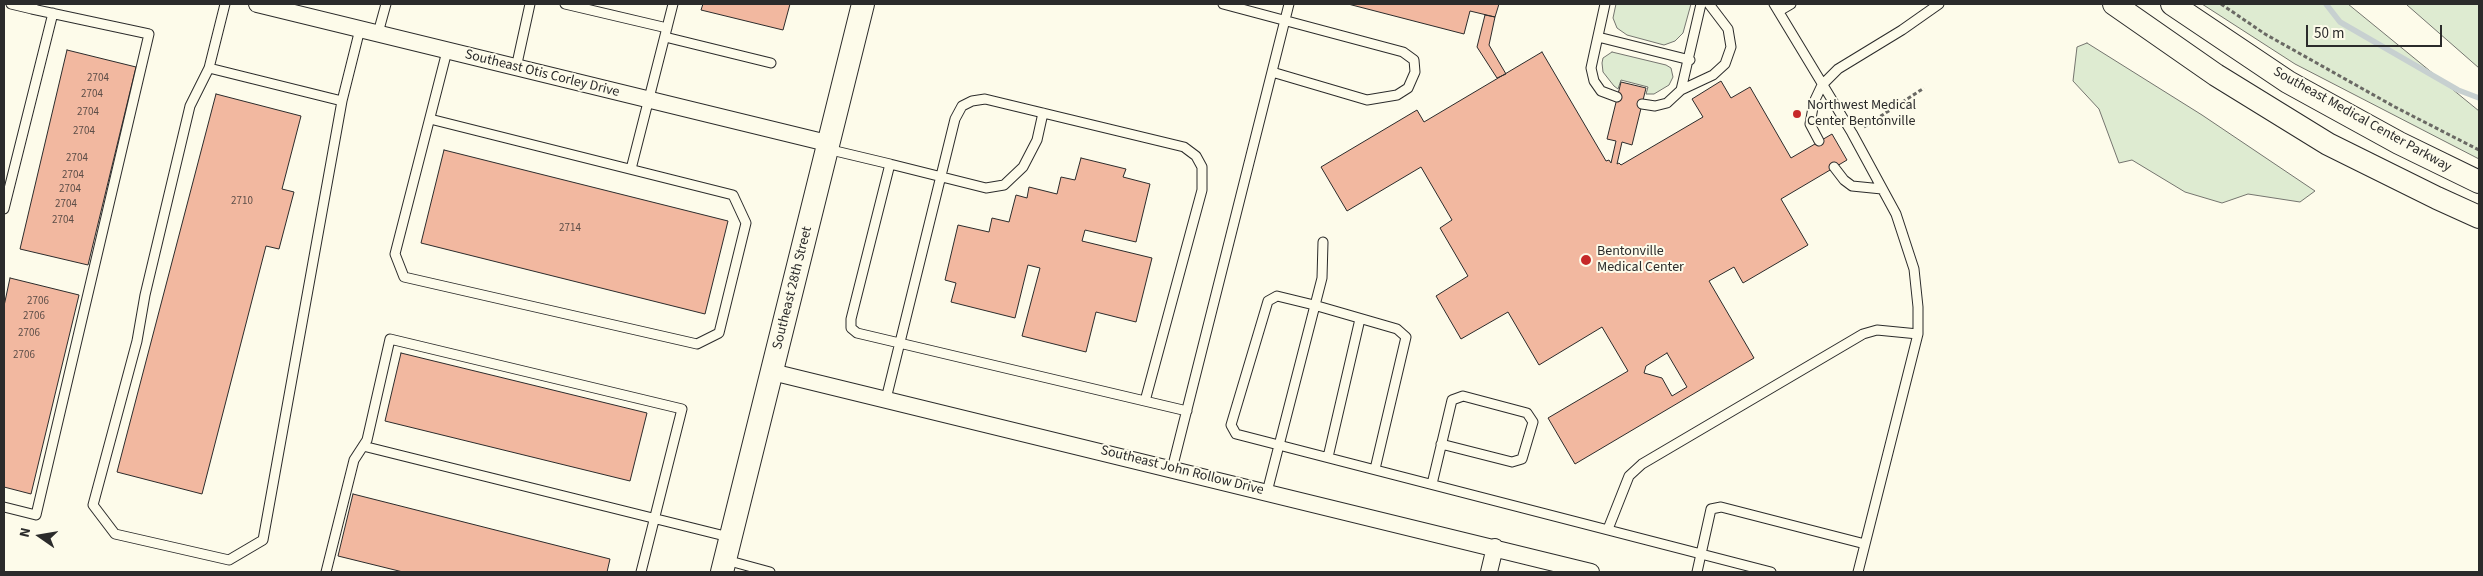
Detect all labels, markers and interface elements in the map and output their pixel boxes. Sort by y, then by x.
scale bar [2308,15,2444,47]
text: 50 m [2314,23,2344,44]
street label: Southeast Otis Corley Drive [463,47,621,101]
street label: Southeast Medical Center Parkway [2270,64,2454,176]
house number: 2704 [87,72,109,86]
house number: 2704 [81,88,103,102]
place label: Northwest Medical Center Bentonville [1807,98,1916,130]
house number: 2704 [77,106,99,120]
marker: Northwest Medical Center Bentonville [1791,108,1803,120]
house number: 2704 [73,125,95,139]
house number: 2704 [66,152,88,166]
house number: 2704 [62,169,84,183]
house number: 2704 [59,183,81,197]
house number: 2710 [231,195,253,209]
house number: 2704 [55,198,77,212]
house number: 2704 [52,214,74,228]
house number: 2714 [559,222,581,236]
street label: Southeast 28th Street [770,225,816,351]
place label: Bentonville Medical Center [1597,244,1684,276]
marker: Bentonville Medical Center [1579,253,1593,267]
house number: 2706 [27,295,49,309]
house number: 2706 [23,310,45,324]
house number: 2706 [18,327,40,341]
house number: 2706 [13,349,35,363]
street label: Southeast John Rollow Drive [1099,443,1265,499]
north arrow [15,511,65,561]
text: N [15,526,36,539]

